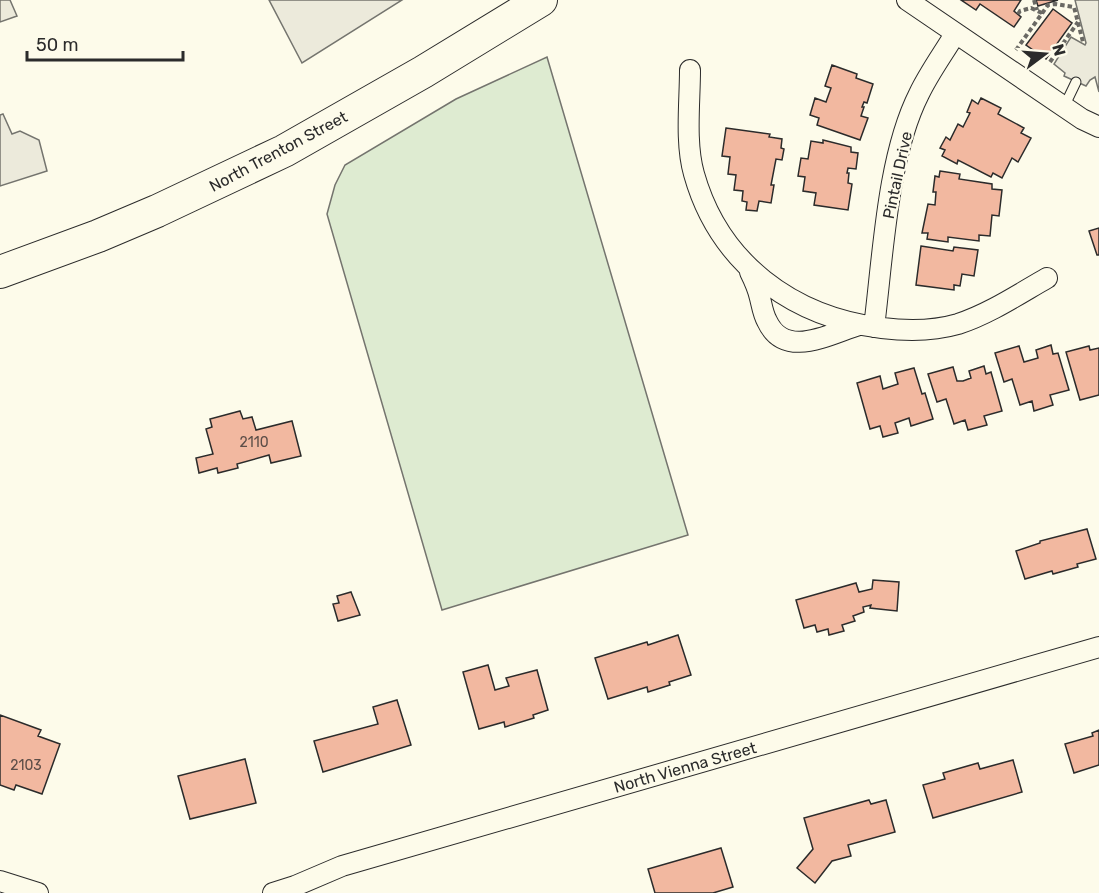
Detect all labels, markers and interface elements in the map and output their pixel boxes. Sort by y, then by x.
scale bar [27,24,183,62]
north arrow [1015,24,1075,84]
text: 50 m [36,34,79,56]
text: N [1048,42,1070,58]
street label: North Trenton Street [206,107,351,196]
street label: Pintail Drive [879,130,916,221]
house number: 2110 [239,434,269,451]
street label: North Vienna Street [612,738,759,797]
house number: 2103 [10,757,42,774]

